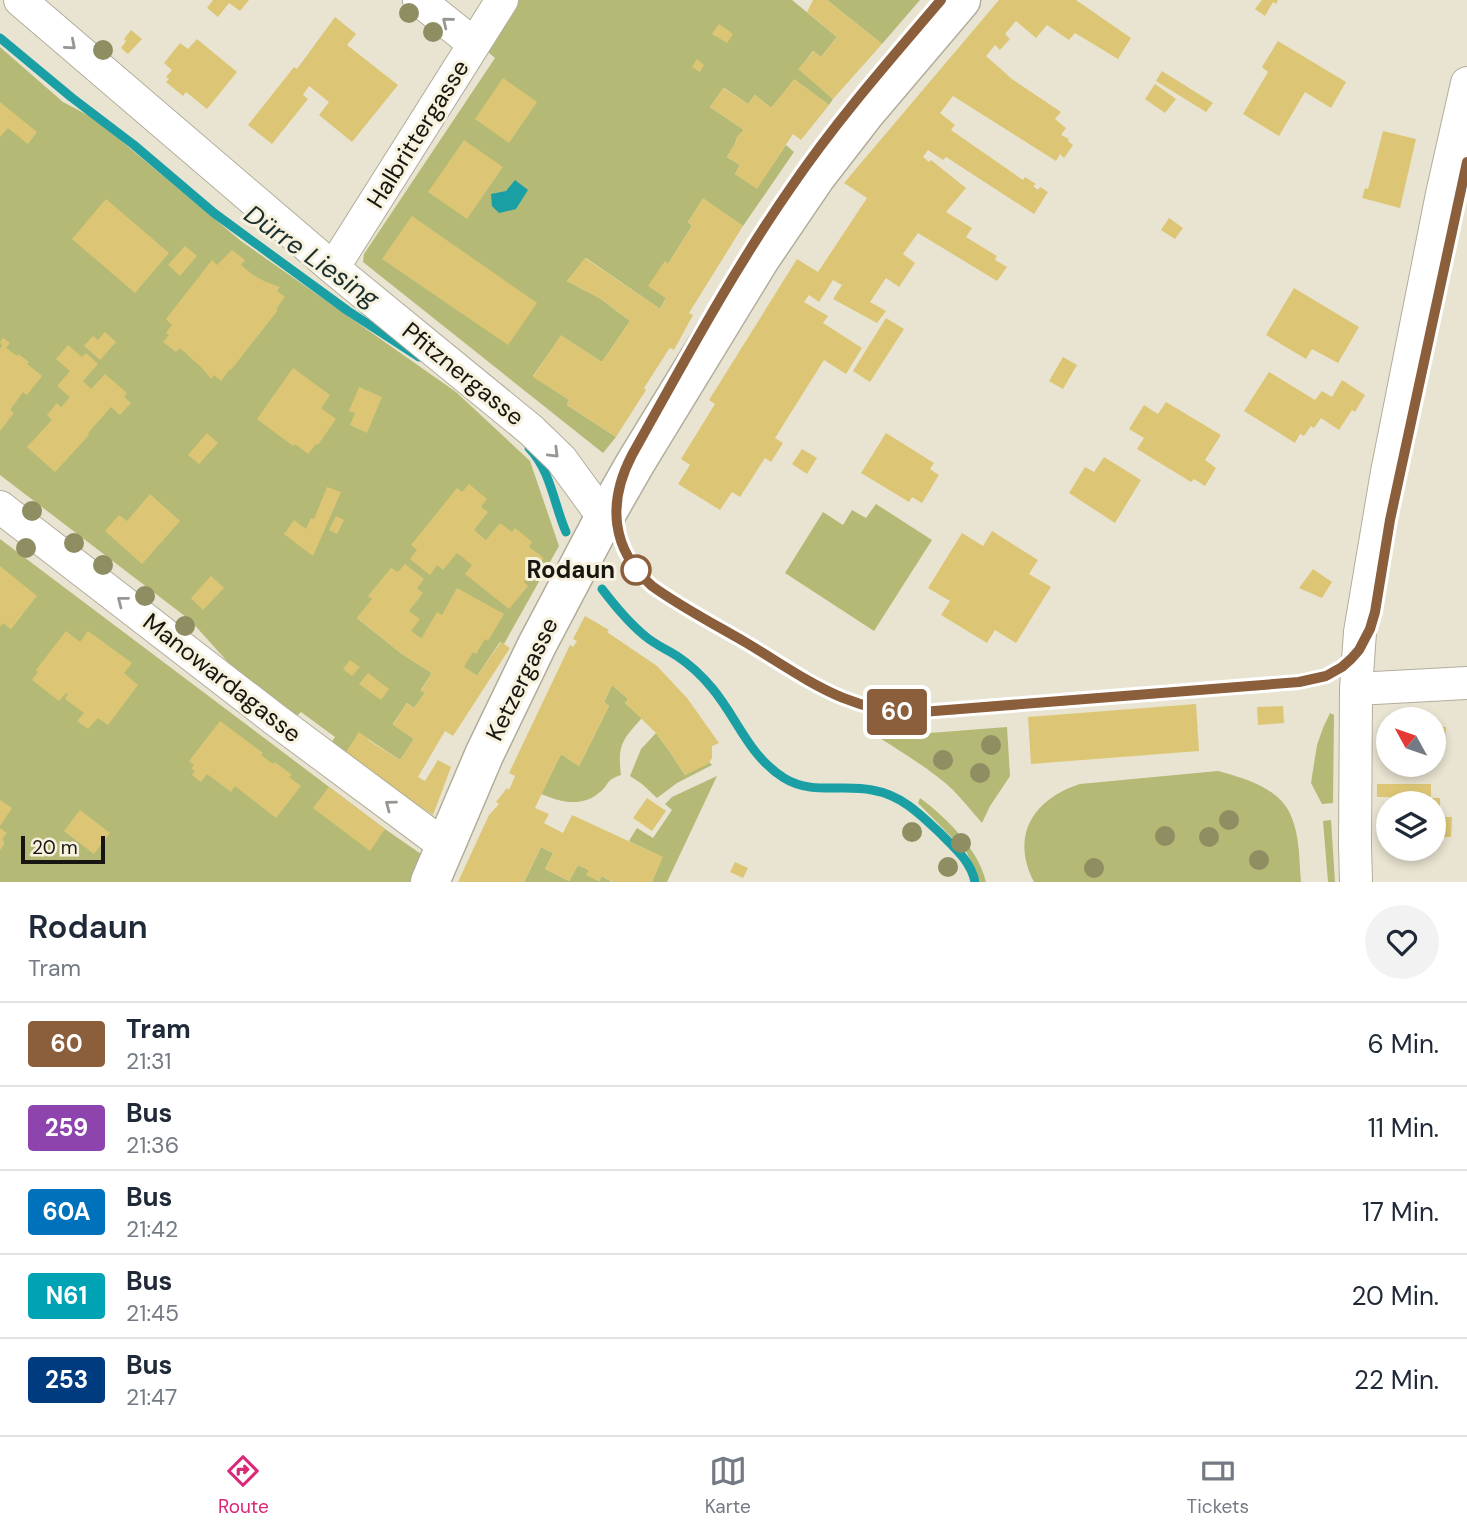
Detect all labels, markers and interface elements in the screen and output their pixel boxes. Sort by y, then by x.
one-way arrow [442,18,455,30]
one-way arrow [63,37,76,49]
street label: Halbrittergasse [360,54,476,214]
water label: Dürre Liesing [238,197,387,315]
street label: Pfitznergasse [396,315,531,432]
one-way arrow [546,445,559,458]
place label: Rodaun [527,554,615,585]
marker: Rodaun [621,555,651,585]
one-way arrow [117,596,129,609]
street label: Manowardagasse [137,606,308,749]
street label: Ketzergasse [478,612,565,745]
line badge: 60 [866,689,928,735]
text: 60 [881,696,913,727]
north arrow [1376,707,1446,777]
map controls [1376,707,1446,861]
button: layers [1376,791,1446,861]
one-way arrow [385,801,398,813]
scale bar [21,833,105,865]
text: 20 m [32,835,78,860]
text: Rodaun [28,905,148,948]
button: heart [1365,905,1439,979]
text: Tram [28,953,81,983]
text: Tram [126,1012,191,1046]
text: 6 Min. [1368,1027,1439,1061]
text: 60 [50,1028,83,1059]
text: 21:31 [126,1046,171,1076]
text: Bus [126,1096,172,1130]
text: 11 Min. [1368,1111,1439,1145]
text: 259 [45,1112,88,1143]
text: 21:36 [126,1130,179,1160]
text: Bus [126,1180,172,1214]
text: 17 Min. [1362,1195,1439,1229]
text: 60A [42,1196,91,1227]
text: 21:42 [126,1214,178,1244]
text: Bus [126,1264,172,1298]
text: 20 Min. [1351,1279,1439,1313]
text: N61 [46,1280,87,1311]
text: 21:45 [126,1298,179,1328]
text: Bus [126,1348,172,1382]
text: 22 Min. [1354,1363,1439,1397]
text: 253 [45,1364,88,1395]
text: 21:47 [126,1382,177,1412]
tab: Route [218,1452,269,1519]
tab: Karte [705,1452,751,1519]
tab: Tickets [1187,1452,1249,1519]

